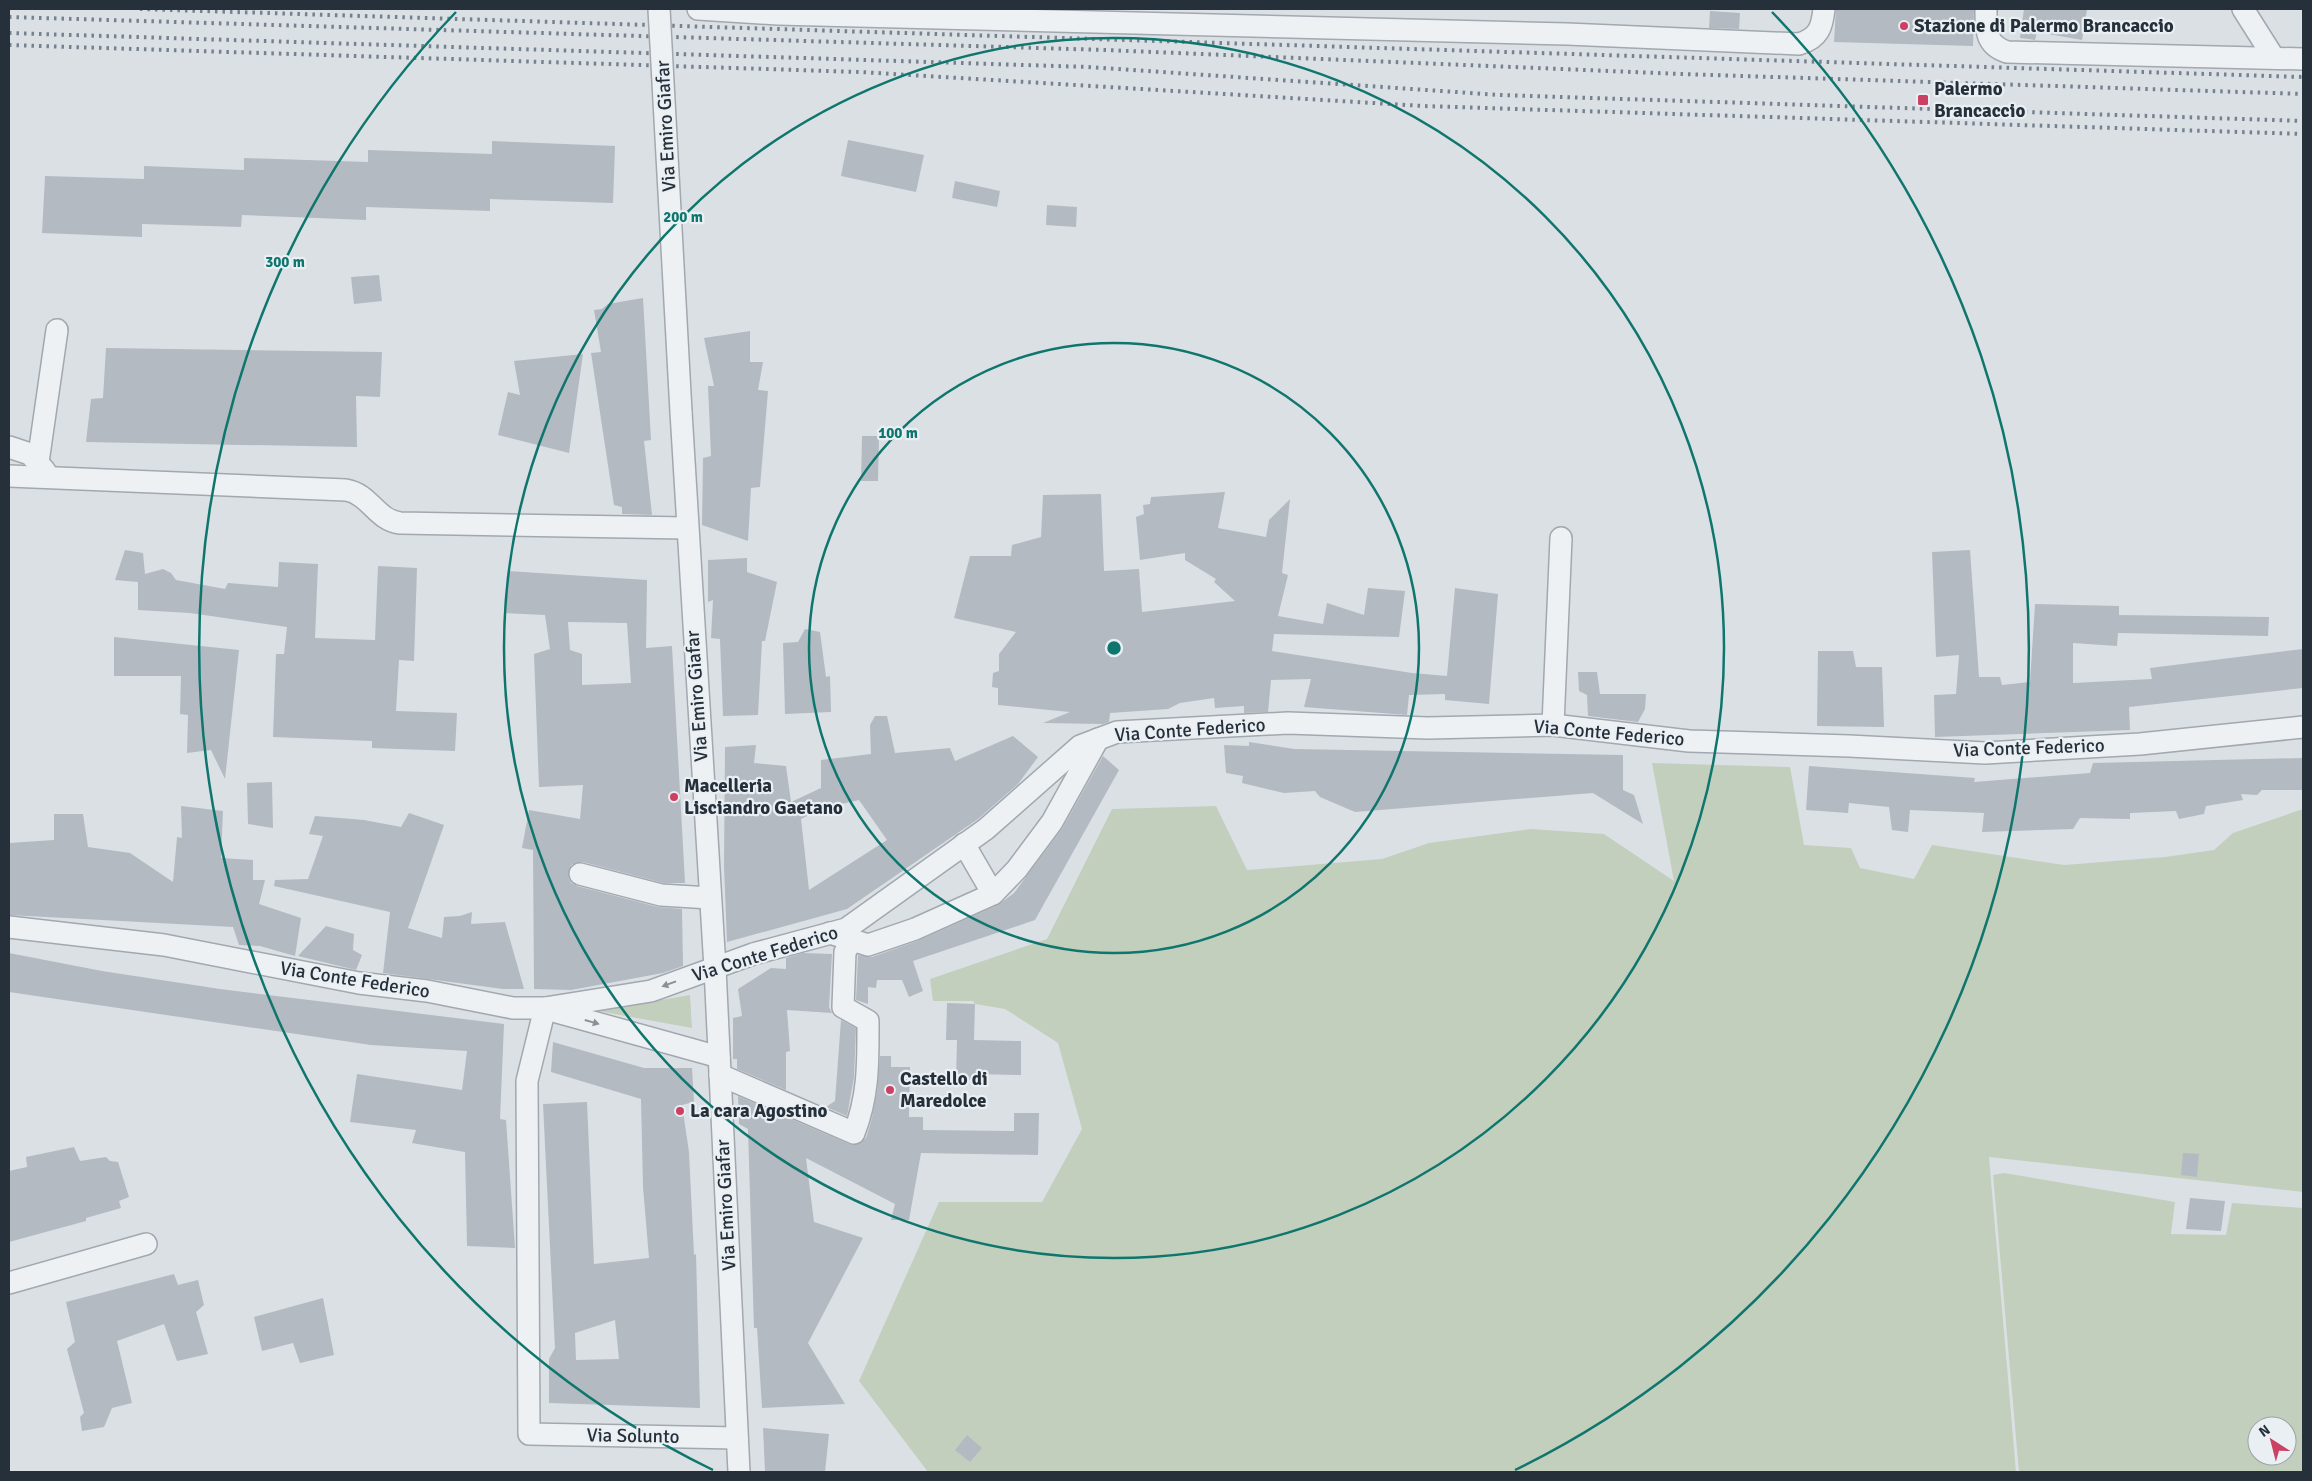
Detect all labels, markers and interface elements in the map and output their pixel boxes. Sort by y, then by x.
place label: Stazione di Palermo Brancaccio [1914,14,2174,38]
marker: Stazione di Palermo Brancaccio [1898,20,1910,32]
street label: Via Emiro Giafar [651,60,681,192]
place label: Palermo Brancaccio [1934,77,2025,123]
marker: Palermo Brancaccio [1916,93,1930,107]
text: 200 m [663,208,703,226]
text: 300 m [265,253,305,271]
text: 100 m [878,424,918,442]
street label: Via Emiro Giafar [680,630,714,762]
centre of rings [1105,639,1123,657]
street label: Via Conte Federico [1114,713,1266,747]
street label: Via Conte Federico [1533,714,1686,752]
street label: Via Conte Federico [1953,733,2105,763]
place label: Macelleria Lisciandro Gaetano [684,774,843,820]
marker: Macelleria Lisciandro Gaetano [668,791,680,803]
street label: Via Conte Federico [689,920,841,988]
street label: Via Conte Federico [278,956,432,1004]
one-way arrow [661,980,676,988]
one-way arrow [584,1018,599,1026]
place label: Castello di Maredolce [900,1067,988,1113]
marker: Castello di Maredolce [884,1084,896,1096]
place label: La cara Agostino [690,1099,828,1123]
marker: La cara Agostino [674,1105,686,1117]
street label: Via Emiro Giafar [711,1139,741,1271]
north arrow [2247,1416,2297,1466]
text: N [2256,1421,2274,1441]
street label: Via Solunto [586,1423,680,1449]

